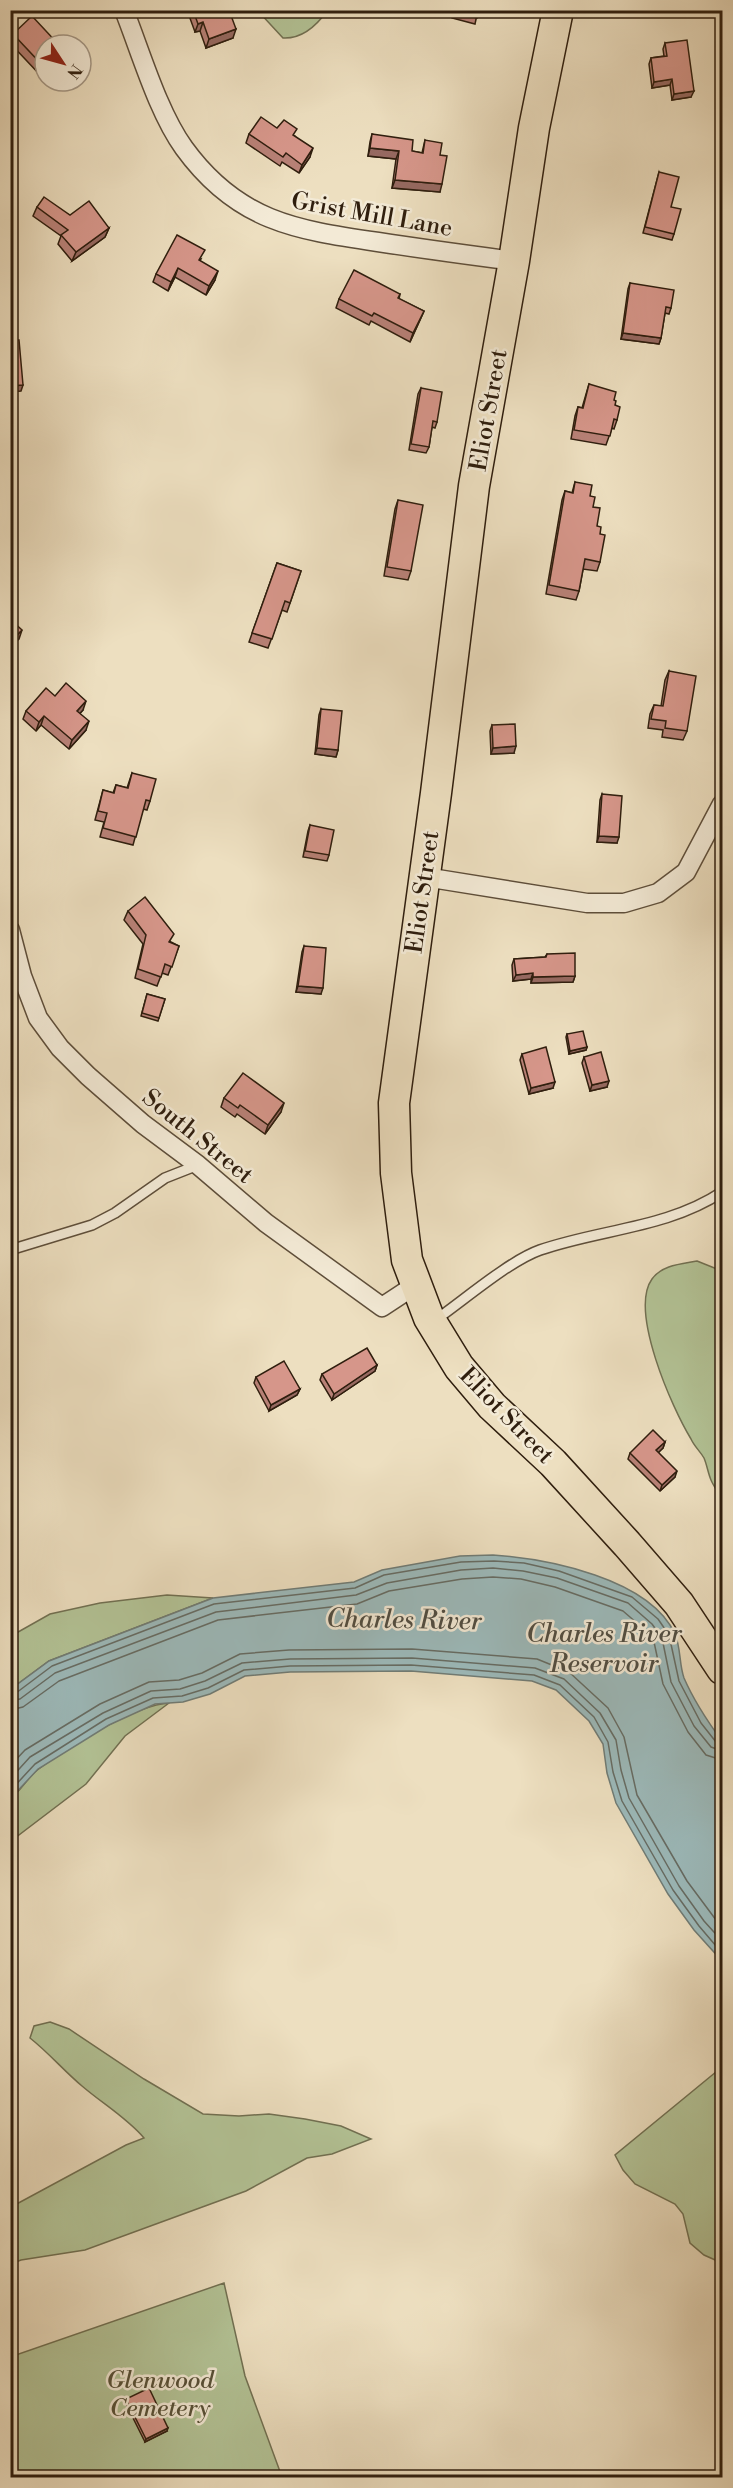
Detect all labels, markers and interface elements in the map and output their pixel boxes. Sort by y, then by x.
north arrow [33,33,93,93]
text: N [62,60,86,83]
street label: Grist Mill Lane [289,186,455,244]
street label: Eliot Street [463,346,515,474]
street label: Eliot Street [400,828,447,955]
street label: South Street [136,1083,259,1191]
street label: Eliot Street [453,1361,560,1471]
water label: Charles River [326,1603,483,1637]
water label: Charles River Reservoir [526,1618,683,1680]
park label: Glenwood Cemetery [106,2366,215,2424]

